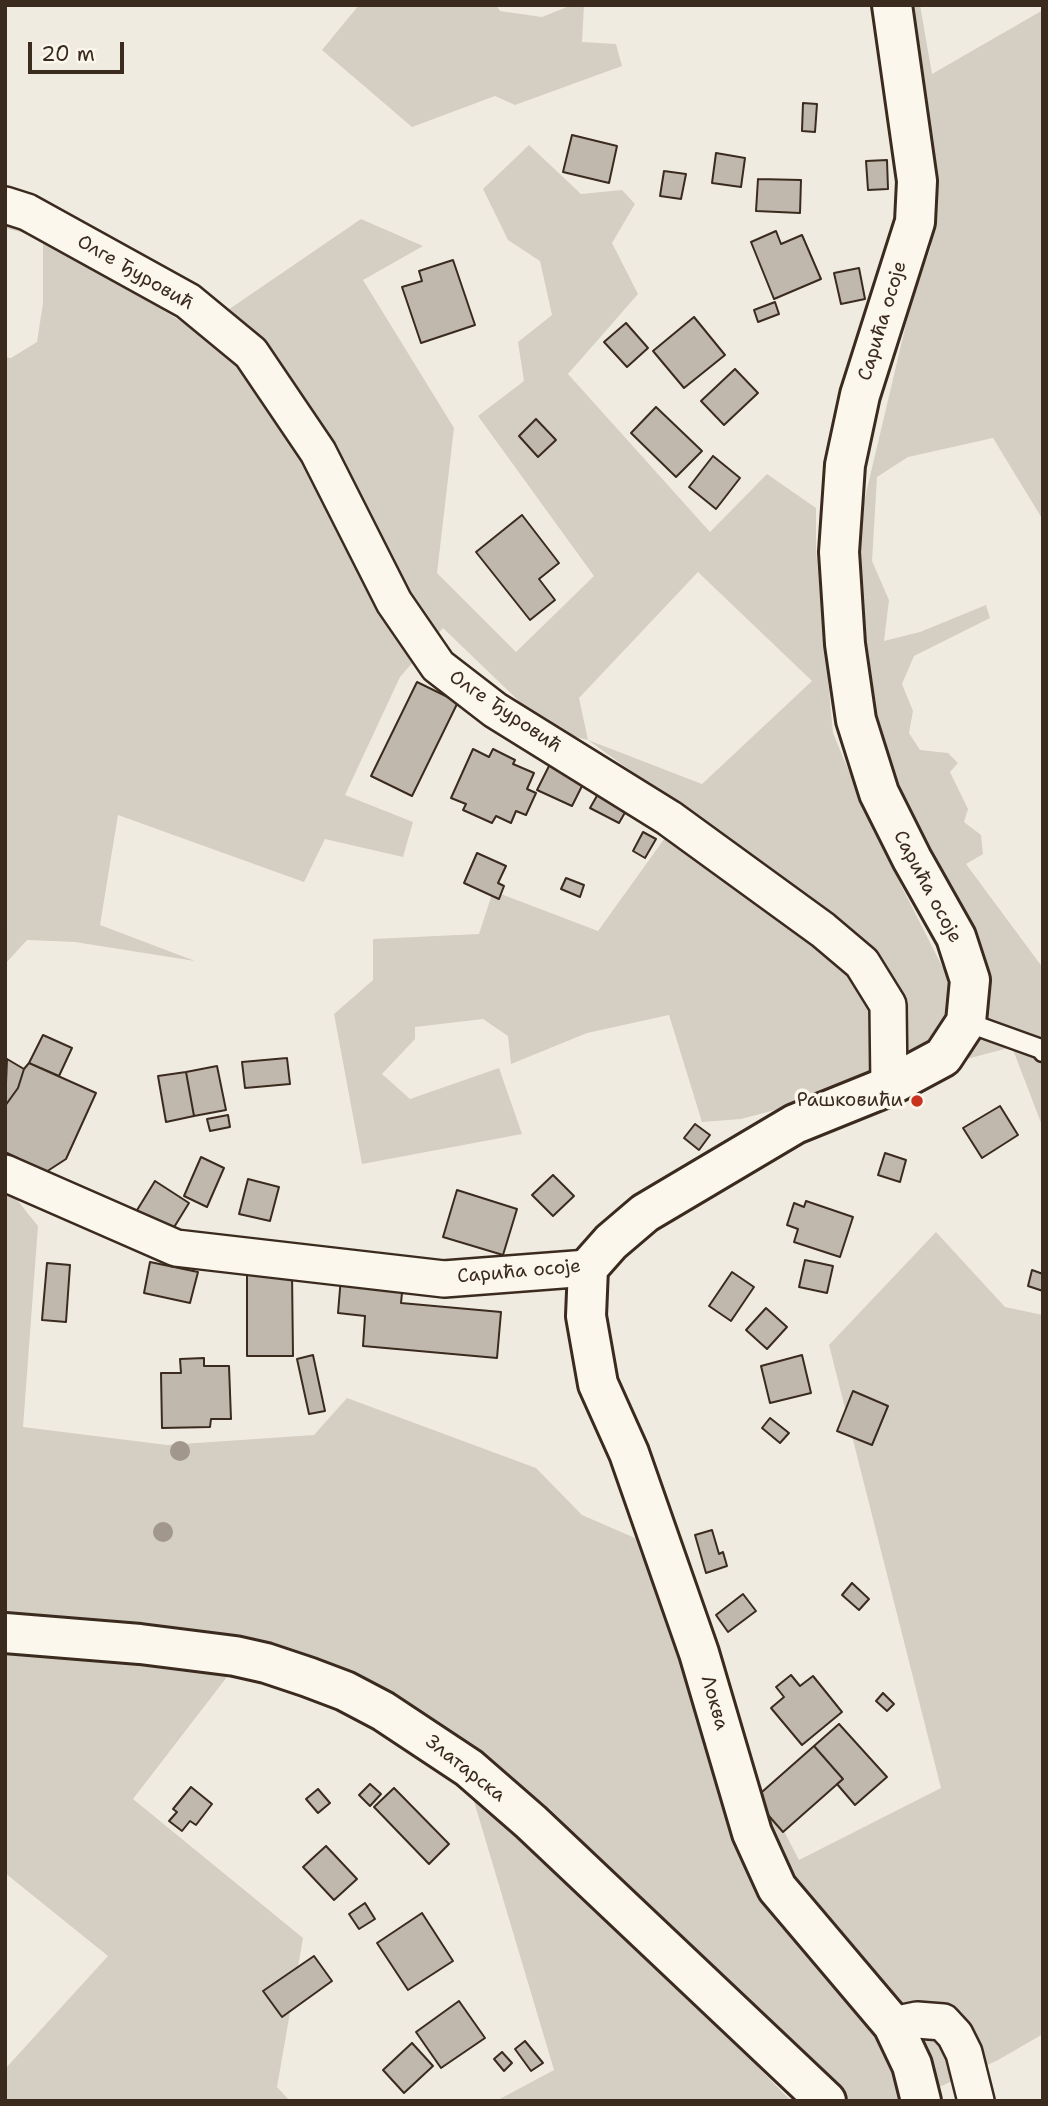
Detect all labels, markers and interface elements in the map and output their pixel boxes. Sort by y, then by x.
scale bar [32,28,128,72]
text: 20 m [41,40,95,68]
street label: Олге Ђуровић [73,230,197,316]
street label: Сарића осоје [854,258,912,384]
street label: Олге Ђуровић [444,666,566,758]
street label: Сарића осоје [888,827,966,947]
place label: Рашковићи [797,1090,903,1112]
marker: Рашковићи [909,1093,925,1109]
street label: Сарића осоје [456,1255,582,1289]
street label: Локва [695,1673,733,1733]
street label: Златарска [420,1731,510,1807]

